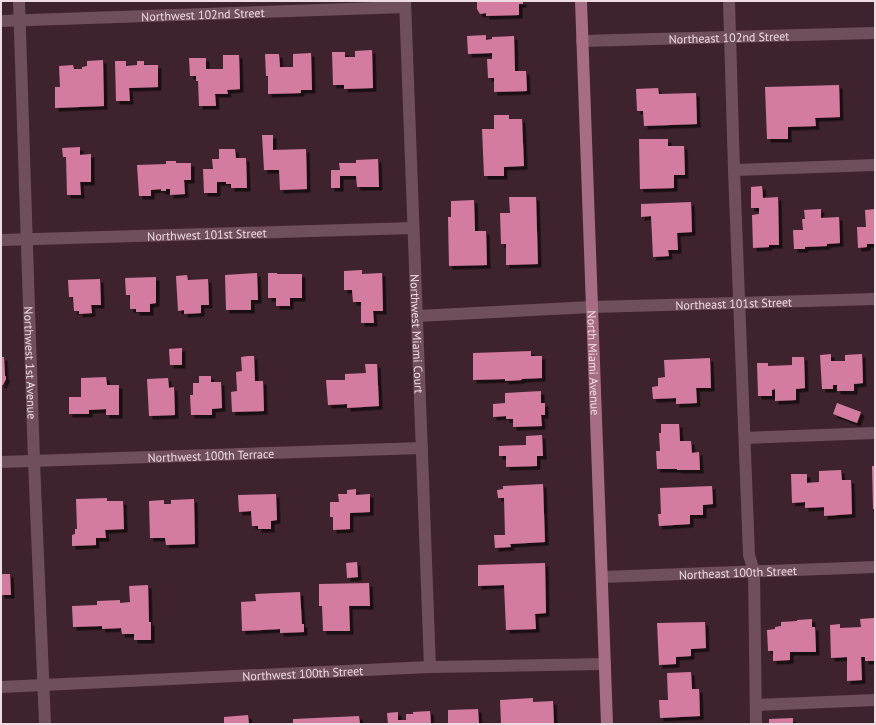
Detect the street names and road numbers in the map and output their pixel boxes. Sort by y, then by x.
street label: Northwest 102nd Street [141,4,265,24]
street label: Northeast 102nd Street [668,28,789,46]
street label: Northwest 101st Street [147,225,267,243]
street label: Northwest Miami Court [408,274,427,394]
street label: Northeast 101st Street [675,294,792,312]
street label: Northwest 1st Avenue [21,306,40,419]
street label: North Miami Avenue [585,310,603,415]
street label: Northwest 100th Terrace [147,445,274,465]
street label: Northeast 100th Street [679,562,797,582]
street label: Northwest 100th Street [242,663,363,683]

